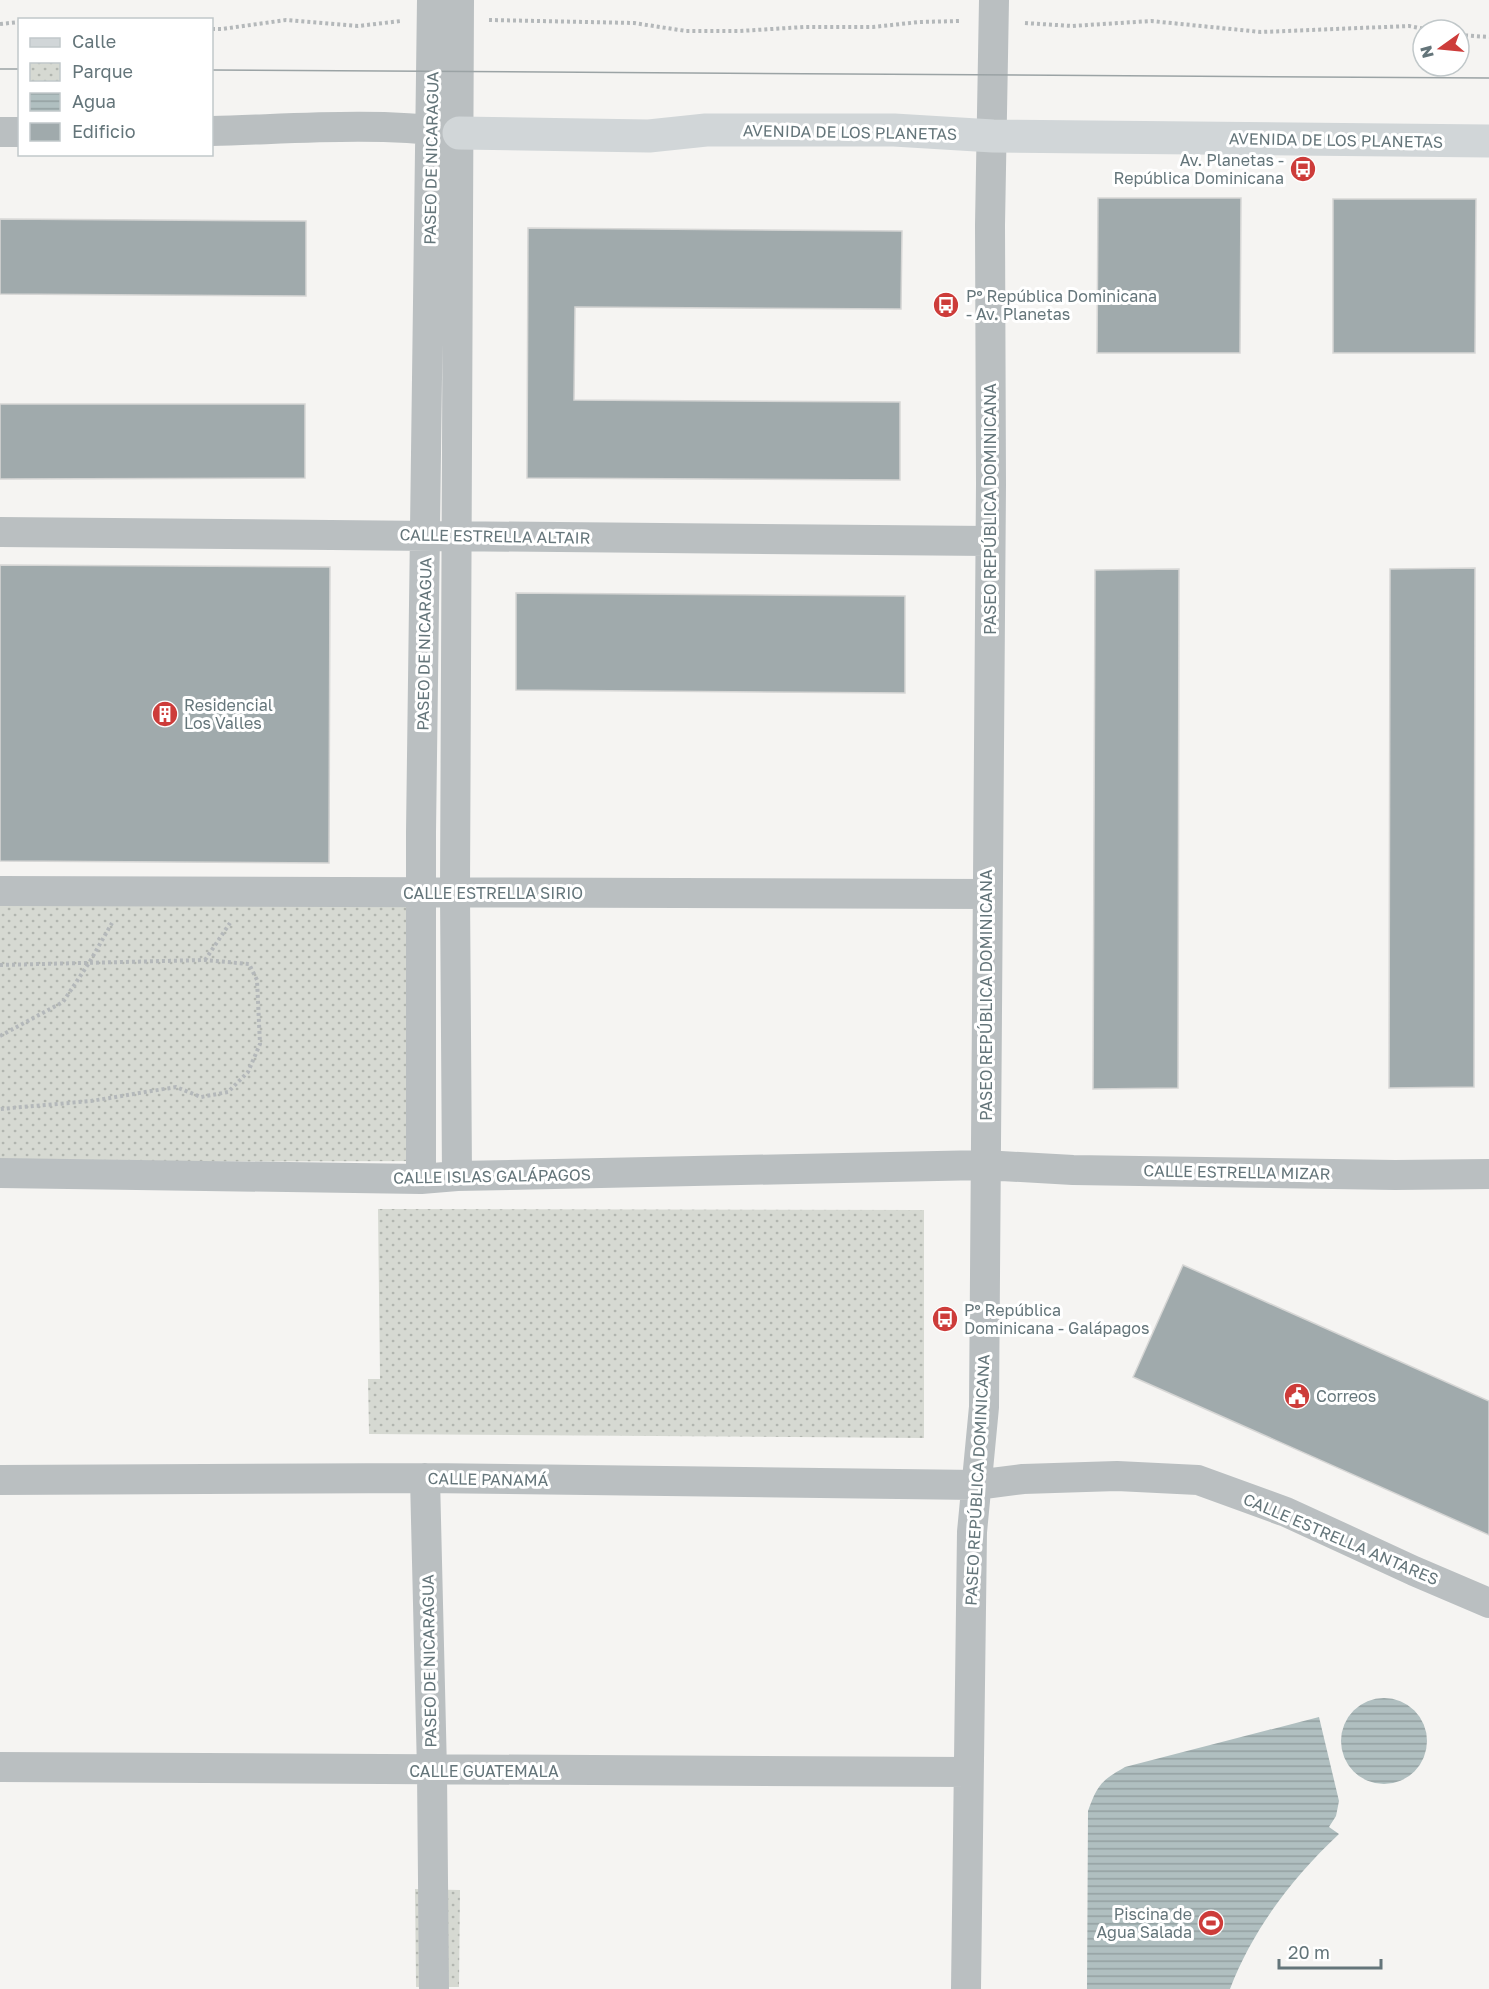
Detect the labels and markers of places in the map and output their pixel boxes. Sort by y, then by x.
place label: Av. Planetas - República Dominicana [1113,150,1284,188]
bus stop icon: Av. Planetas - República Dominicana [1288,154,1318,184]
place label: Pº República Dominicana - Av. Planetas [966,286,1157,324]
bus stop icon: Pº República Dominicana - Av. Planetas [931,290,961,320]
place label: Residencial Los Valles [184,695,273,733]
building icon: Residencial Los Valles [150,699,180,729]
place label: Pº República Dominicana - Galápagos [964,1300,1149,1338]
bus stop icon: Pº República Dominicana - Galápagos [930,1304,960,1334]
public building icon: Correos [1282,1381,1312,1411]
place label: Correos [1316,1386,1376,1406]
place label: Piscina de Agua Salada [1097,1904,1192,1942]
sports icon: Piscina de Agua Salada [1196,1908,1226,1938]

